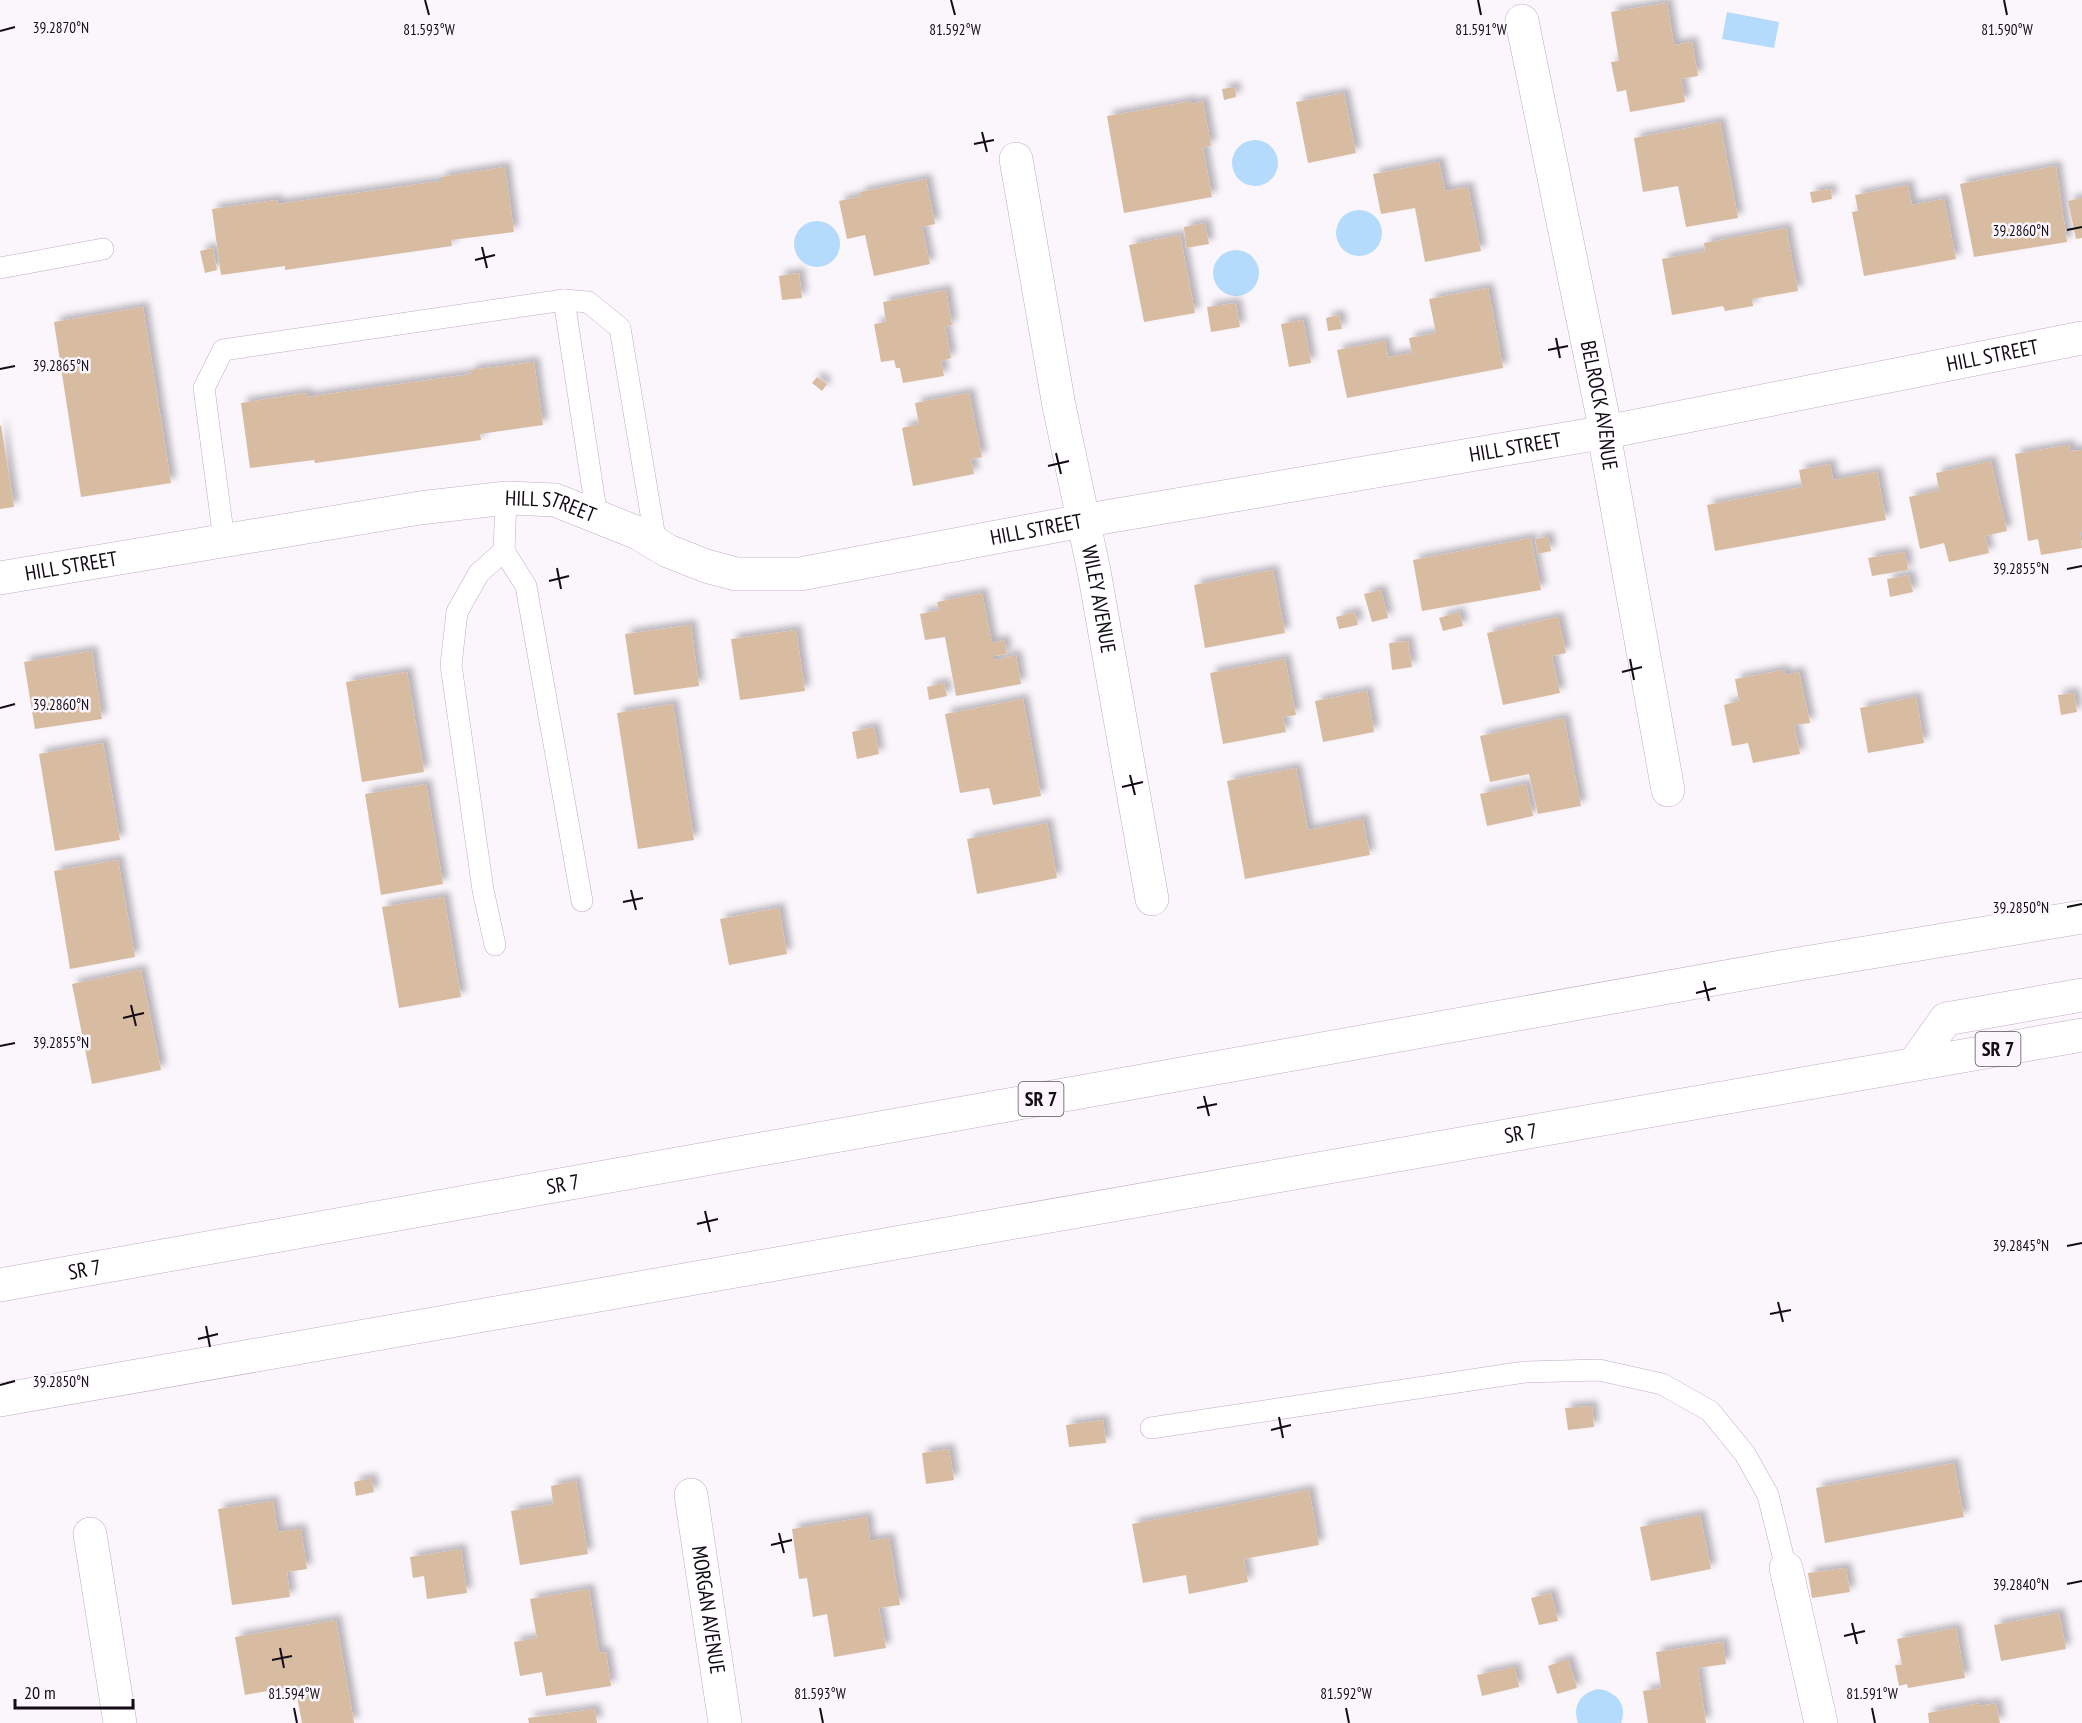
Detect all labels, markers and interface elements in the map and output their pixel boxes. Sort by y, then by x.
text: 39.2870°N [33,18,89,37]
text: 81.593°W [403,20,455,39]
text: 81.592°W [929,20,981,39]
text: 81.591°W [1455,20,1507,39]
text: 81.590°W [1981,20,2033,39]
text: 39.2860°N [1993,221,2049,240]
street label: HILL STREET [1944,333,2041,377]
street label: BELROCK AVENUE [1575,338,1624,472]
text: 39.2865°N [33,356,89,375]
street label: HILL STREET [1467,426,1564,468]
street label: HILL STREET [504,484,601,528]
street label: HILL STREET [988,507,1085,551]
street label: WILEY AVENUE [1076,543,1122,655]
street label: HILL STREET [23,545,120,587]
text: 39.2855°N [1993,559,2049,578]
text: 39.2860°N [33,695,89,714]
text: 39.2850°N [1993,898,2049,917]
road number: SR 7 [1976,1032,2020,1066]
text: 39.2855°N [33,1033,89,1052]
road number: SR 7 [1018,1082,1064,1116]
street label: SR 7 [1502,1117,1539,1149]
street label: SR 7 [544,1168,582,1200]
text: 39.2845°N [1993,1236,2049,1255]
street label: SR 7 [66,1253,103,1286]
text: 39.2850°N [33,1372,89,1391]
street label: MORGAN AVENUE [686,1544,731,1675]
text: 39.2840°N [1993,1575,2049,1594]
scale bar [15,1672,134,1710]
text: 20 m [24,1681,56,1704]
text: 81.594°W [268,1684,320,1703]
text: 81.593°W [794,1684,846,1703]
text: 81.592°W [1320,1684,1372,1703]
text: 81.591°W [1846,1684,1898,1703]

